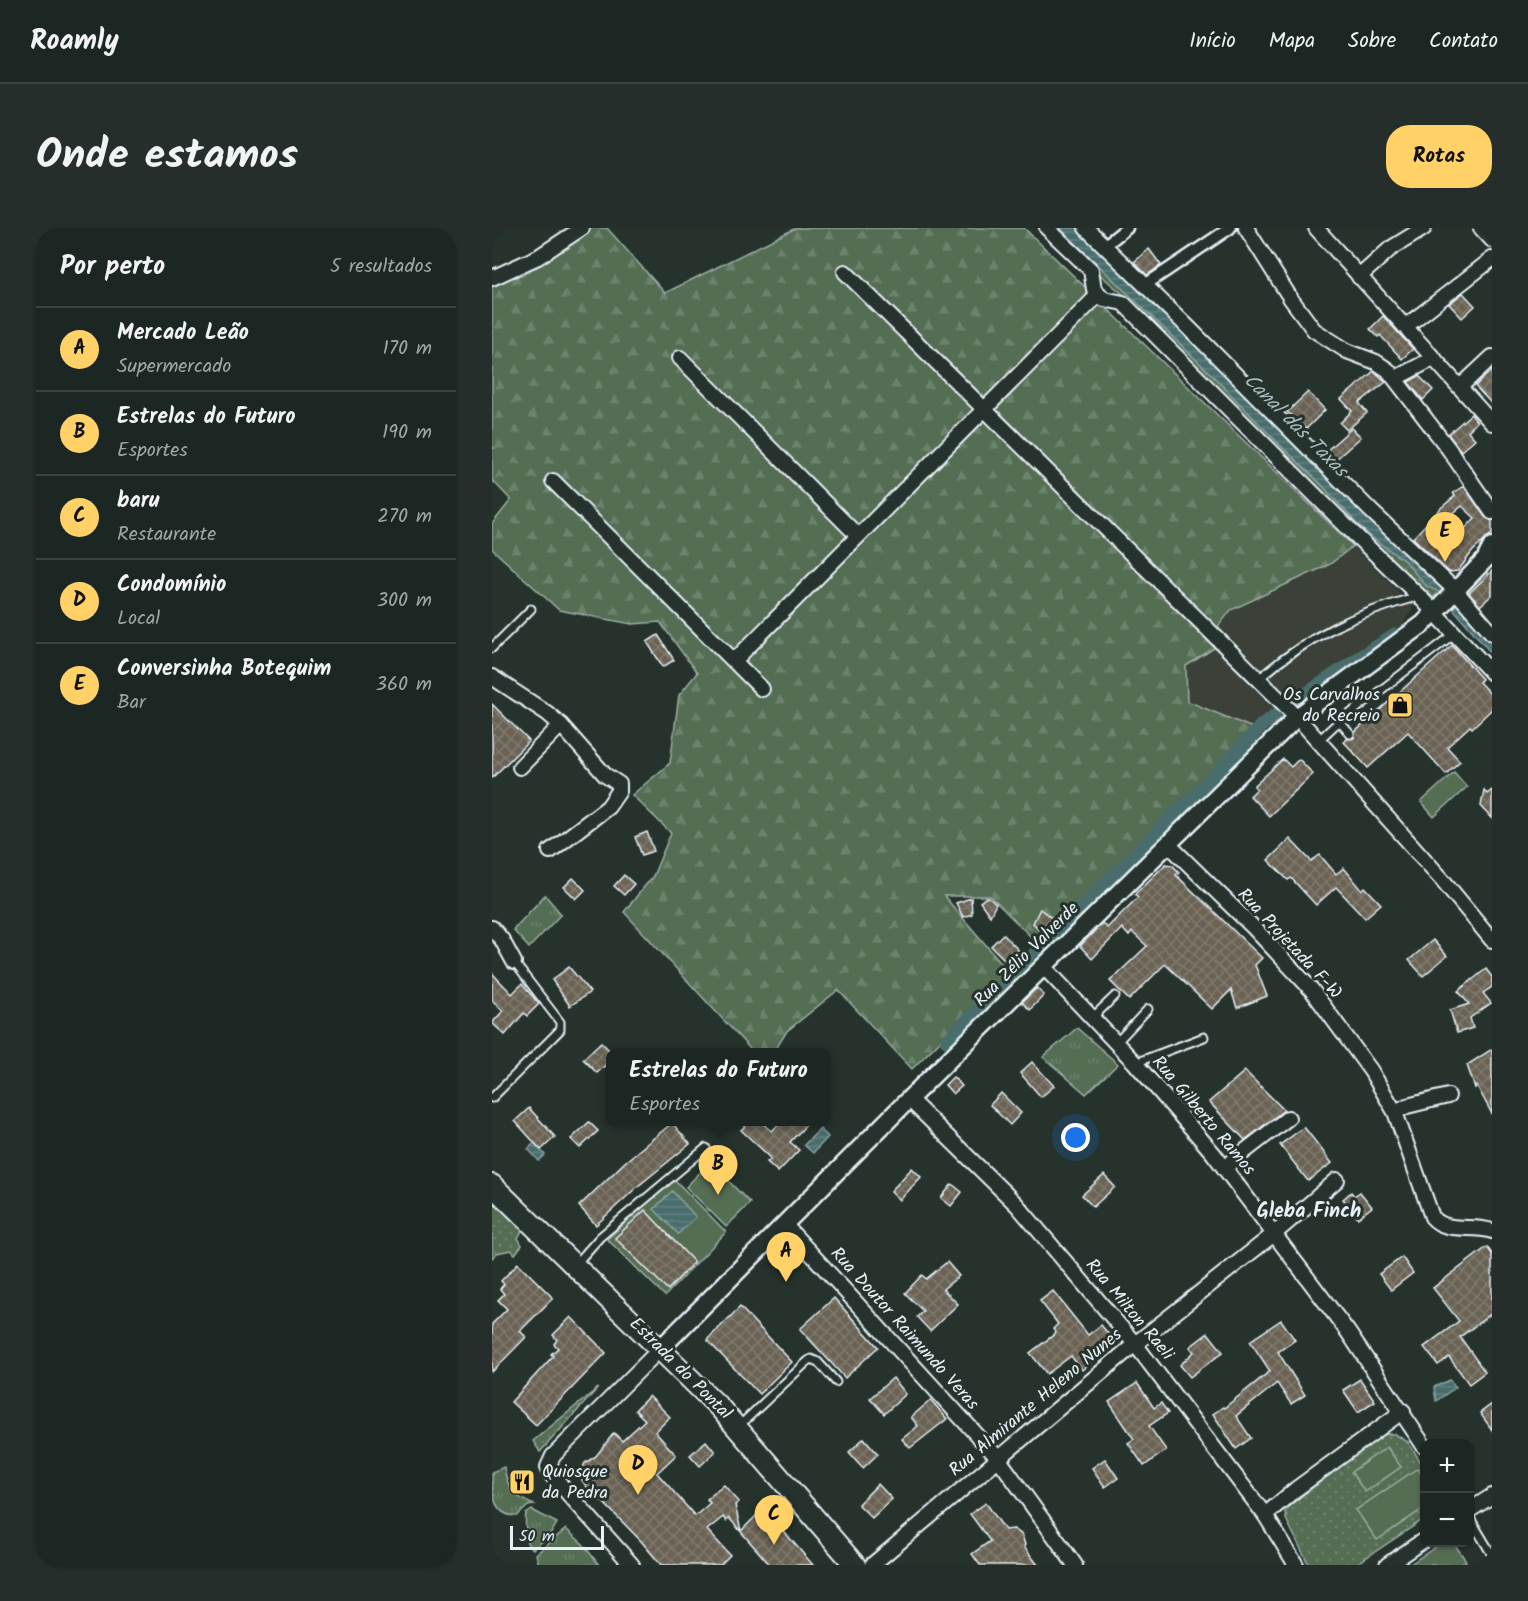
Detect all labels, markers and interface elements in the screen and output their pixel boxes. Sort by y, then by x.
text: Roamly [30,19,119,64]
text: Início [1189,25,1236,58]
text: Mapa [1269,25,1315,58]
text: Sobre [1348,25,1396,58]
text: Contato [1429,25,1498,58]
text: Onde estamos [36,123,298,190]
button: Rotas [1386,125,1492,188]
text: Por perto [60,246,165,288]
text: 5 resultados [330,251,432,283]
text: Mercado Leão [117,316,249,351]
text: A [73,333,86,365]
text: 170 m [383,333,432,365]
text: Supermercado [117,351,231,383]
water label: Canal das Taxas [1235,366,1356,487]
text: Estrelas do Futuro [117,400,295,435]
text: B [73,417,86,449]
text: 190 m [382,417,432,449]
text: Esportes [117,435,188,467]
text: baru [117,484,159,519]
text: C [73,501,86,533]
text: 270 m [377,501,432,533]
pin: E [1426,512,1464,562]
text: Restaurante [117,519,216,551]
text: Condomínio [117,568,226,603]
text: D [73,585,86,617]
text: 300 m [377,585,432,617]
text: Local [117,603,160,635]
text: Conversinha Botequim [117,652,331,687]
text: E [74,669,85,701]
text: 360 m [376,669,432,701]
place label: Os Carvalhos do Recreio [1283,681,1380,731]
text: Bar [117,687,146,719]
shop icon: Os Carvalhos do Recreio [1385,690,1415,720]
street label: Rua Projetada F-W [1230,882,1348,1006]
street label: Rua Zélio Valverde [968,896,1086,1014]
popup [606,1048,831,1126]
street label: Rua Gilberto Ramos [1144,1049,1262,1183]
text: Estrelas do Futuro [629,1054,808,1089]
text: Esportes [629,1089,700,1121]
your location [1061,1123,1090,1152]
pin: B [698,1146,738,1195]
district label: Gleba Finch [1257,1196,1361,1228]
pin: A [766,1232,806,1282]
street label: Rua Doutor Raimundo Veras [822,1241,986,1418]
street label: Rua Milton Raeli [1078,1253,1181,1368]
street label: Estrada do Pontal [622,1311,739,1428]
street label: Rua Almirante Heleno Nunes [943,1321,1129,1484]
map controls [1420,1439,1474,1547]
button: + [1420,1439,1474,1493]
pin: D [618,1446,658,1495]
place label: Quiosque da Pedra [542,1458,608,1508]
restaurant icon: Quiosque da Pedra [507,1467,537,1497]
button: − [1420,1493,1474,1547]
pin: C [754,1496,794,1545]
scale bar [510,1523,604,1550]
text: 50 m [519,1524,555,1549]

